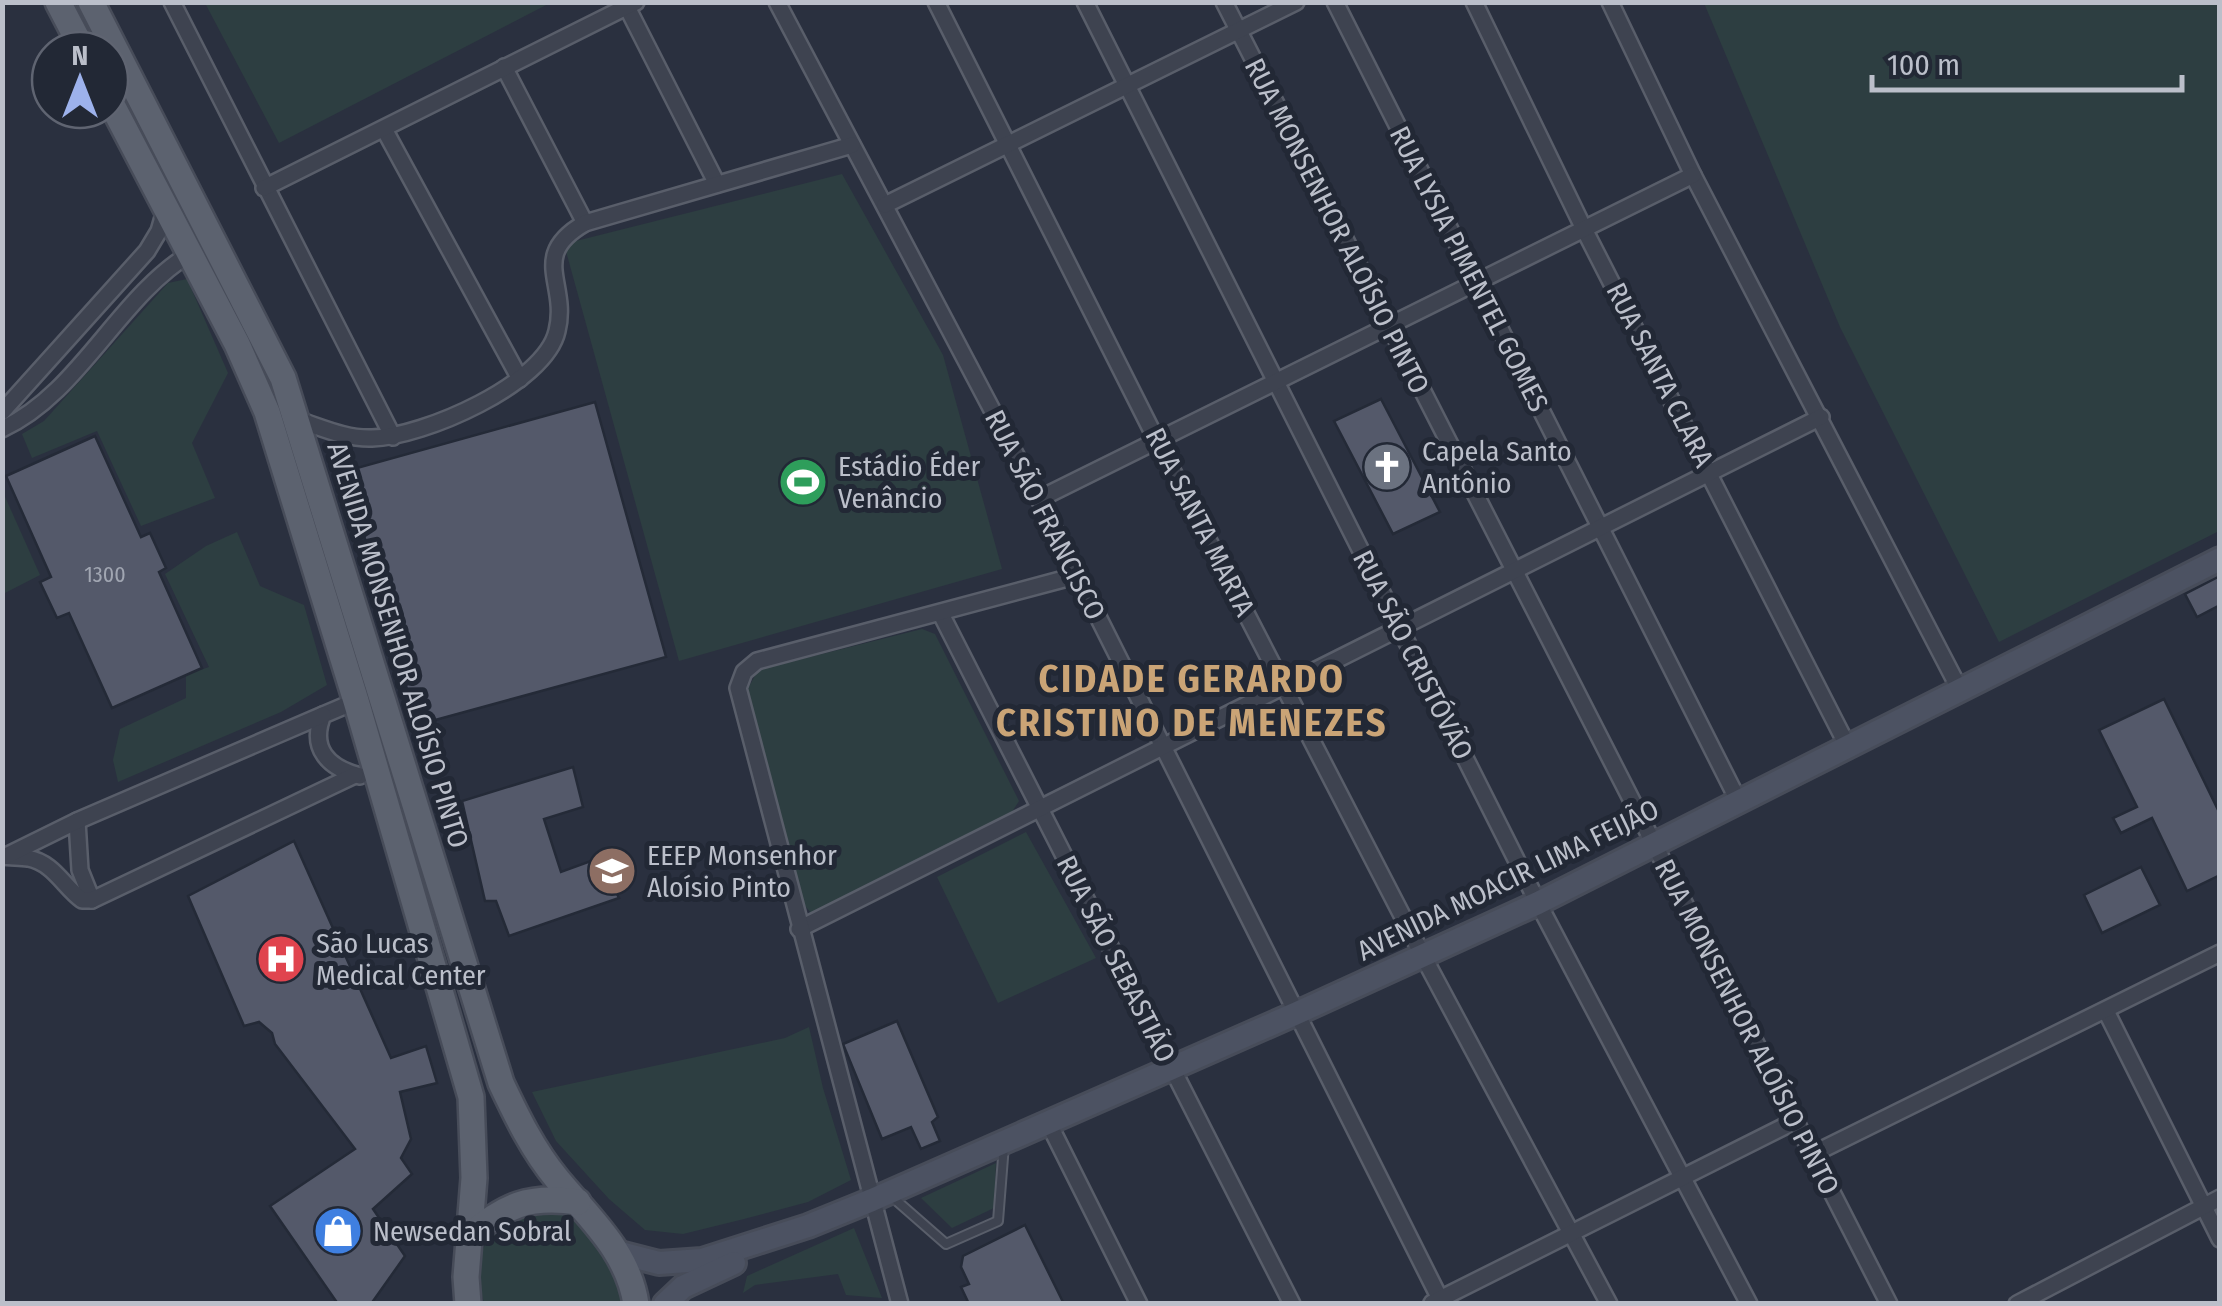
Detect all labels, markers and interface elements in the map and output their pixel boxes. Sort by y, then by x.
north arrow [30,30,130,130]
scale bar [1872,30,2182,92]
text: N [72,39,88,72]
text: 100 m [1887,47,1960,83]
street label: RUA MONSENHOR ALOÍSIO PINTO [1238,53,1436,399]
street label: RUA LYSIA PIMENTEL GOMES [1383,121,1555,417]
street label: RUA SANTA CLARA [1599,277,1721,473]
street label: RUA SÃO FRANCISCO [978,405,1112,625]
street label: RUA SANTA MARTA [1138,422,1262,622]
place label: Capela Santo Antônio [1422,435,1572,500]
street label: AVENIDA MONSENHOR ALOÍSIO PINTO [320,438,476,852]
church icon: Capela Santo Antônio [1361,441,1413,493]
place label: Estádio Éder Venâncio [838,450,980,515]
sports icon: Estádio Éder Venâncio [777,456,829,508]
street label: RUA SÃO CRISTÓVÃO [1346,545,1480,765]
house number: 1300 [84,561,126,588]
district label: CIDADE GERARDO CRISTINO DE MENEZES [996,656,1388,746]
street label: AVENIDA MOACIR LIMA FEIJÃO [1352,793,1664,967]
place label: EEEP Monsenhor Aloísio Pinto [647,839,837,904]
school or university icon: EEEP Monsenhor Aloísio Pinto [586,845,638,897]
street label: RUA SÃO SEBASTIÃO [1050,850,1182,1068]
street label: RUA MONSENHOR ALOÍSIO PINTO [1648,854,1846,1200]
place label: São Lucas Medical Center [316,927,486,992]
hospital icon: São Lucas Medical Center [255,933,307,985]
shop icon: Newsedan Sobral [312,1205,364,1257]
place label: Newsedan Sobral [373,1215,571,1248]

